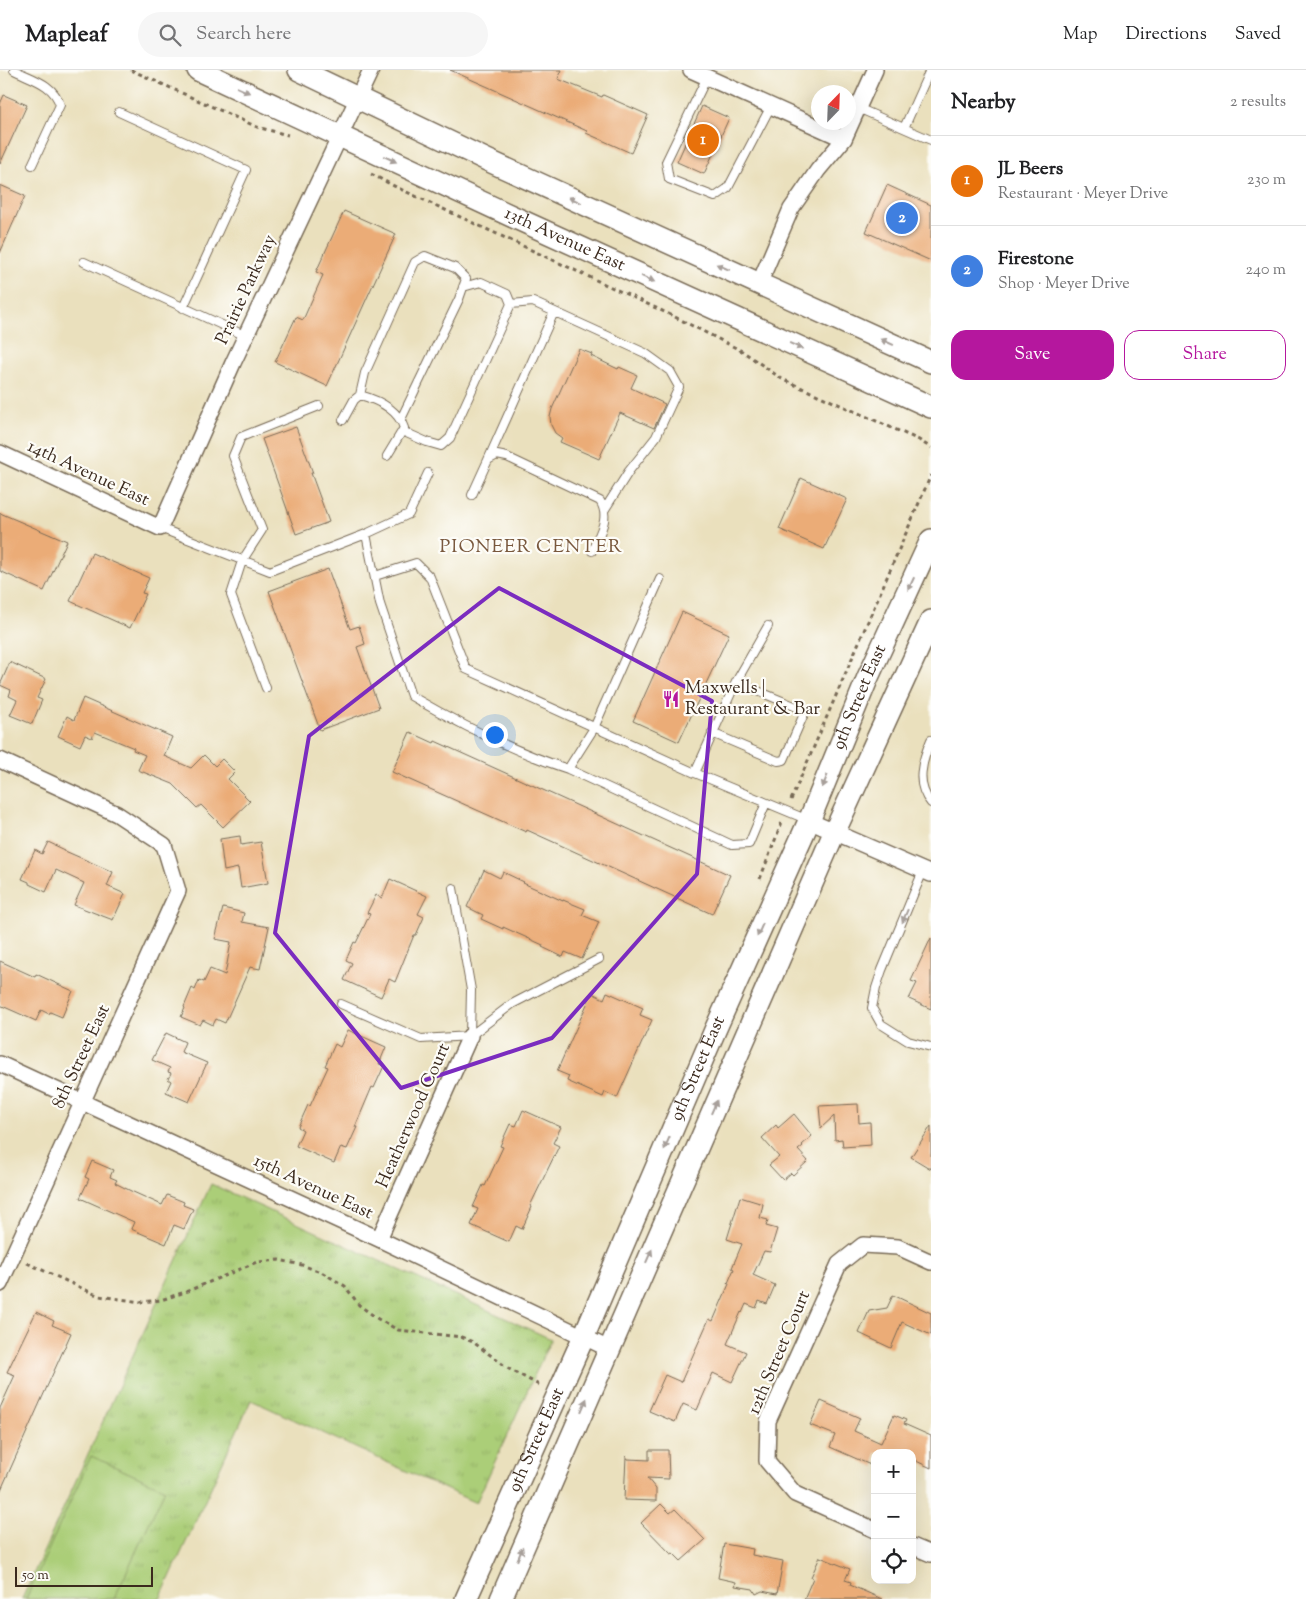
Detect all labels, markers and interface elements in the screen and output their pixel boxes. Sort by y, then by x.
search box [138,12,488,57]
text: Mapleaf [25,18,108,52]
icon: search [156,21,184,49]
text: Search here [196,21,291,48]
text: Map [1063,22,1098,48]
text: Directions [1126,22,1207,48]
text: Saved [1235,22,1281,48]
north arrow [811,85,856,130]
one-way arrow [236,87,250,95]
text: Nearby [951,88,1016,118]
text: 2 results [1230,91,1286,114]
pin: 1 [687,121,719,159]
one-way arrow [383,155,397,163]
text: JL Beers [998,156,1063,183]
text: 1 [964,169,970,192]
text: 230 m [1247,169,1286,192]
text: Restaurant · Meyer Drive [998,183,1168,206]
one-way arrow [568,196,582,204]
pin: 2 [886,199,918,237]
street label: 13th Avenue East [500,201,629,279]
street label: Prairie Parkway [210,231,284,349]
text: Firestone [998,246,1074,273]
text: 2 [963,259,971,282]
text: 240 m [1245,259,1286,282]
one-way arrow [716,263,730,271]
text: Shop · Meyer Drive [998,273,1130,296]
one-way arrow [641,275,655,283]
button: Save [951,330,1114,380]
button: Share [1124,330,1286,380]
one-way arrow [880,337,894,345]
one-way arrow [789,342,803,350]
street label: 14th Avenue East [23,434,153,514]
district label: PIONEER CENTER [439,534,623,561]
one-way arrow [906,577,914,591]
street label: 9th Street East [826,641,894,754]
place label: Maxwells | Restaurant & Bar [685,676,820,723]
restaurant icon: Maxwells | Restaurant & Bar [661,689,681,709]
your location [482,722,508,748]
one-way arrow [821,774,829,788]
one-way arrow [900,909,908,923]
one-way arrow [756,923,764,937]
street label: 8th Street East [46,1001,118,1113]
street label: 9th Street East [665,1012,733,1125]
street label: Heatherwood Court [370,1039,458,1193]
one-way arrow [711,1100,719,1114]
one-way arrow [663,1136,671,1151]
street label: 15th Avenue East [249,1149,377,1227]
one-way arrow [646,1249,654,1263]
street label: 12th Street Court [742,1287,818,1419]
street label: 9th Street East [502,1384,572,1497]
one-way arrow [581,1398,589,1412]
map controls [871,1449,916,1584]
button: + [871,1449,916,1494]
button: − [871,1494,916,1539]
button: locate [871,1539,916,1584]
one-way arrow [516,1547,524,1561]
scale bar [15,1564,152,1587]
text: 50 m [22,1566,49,1586]

